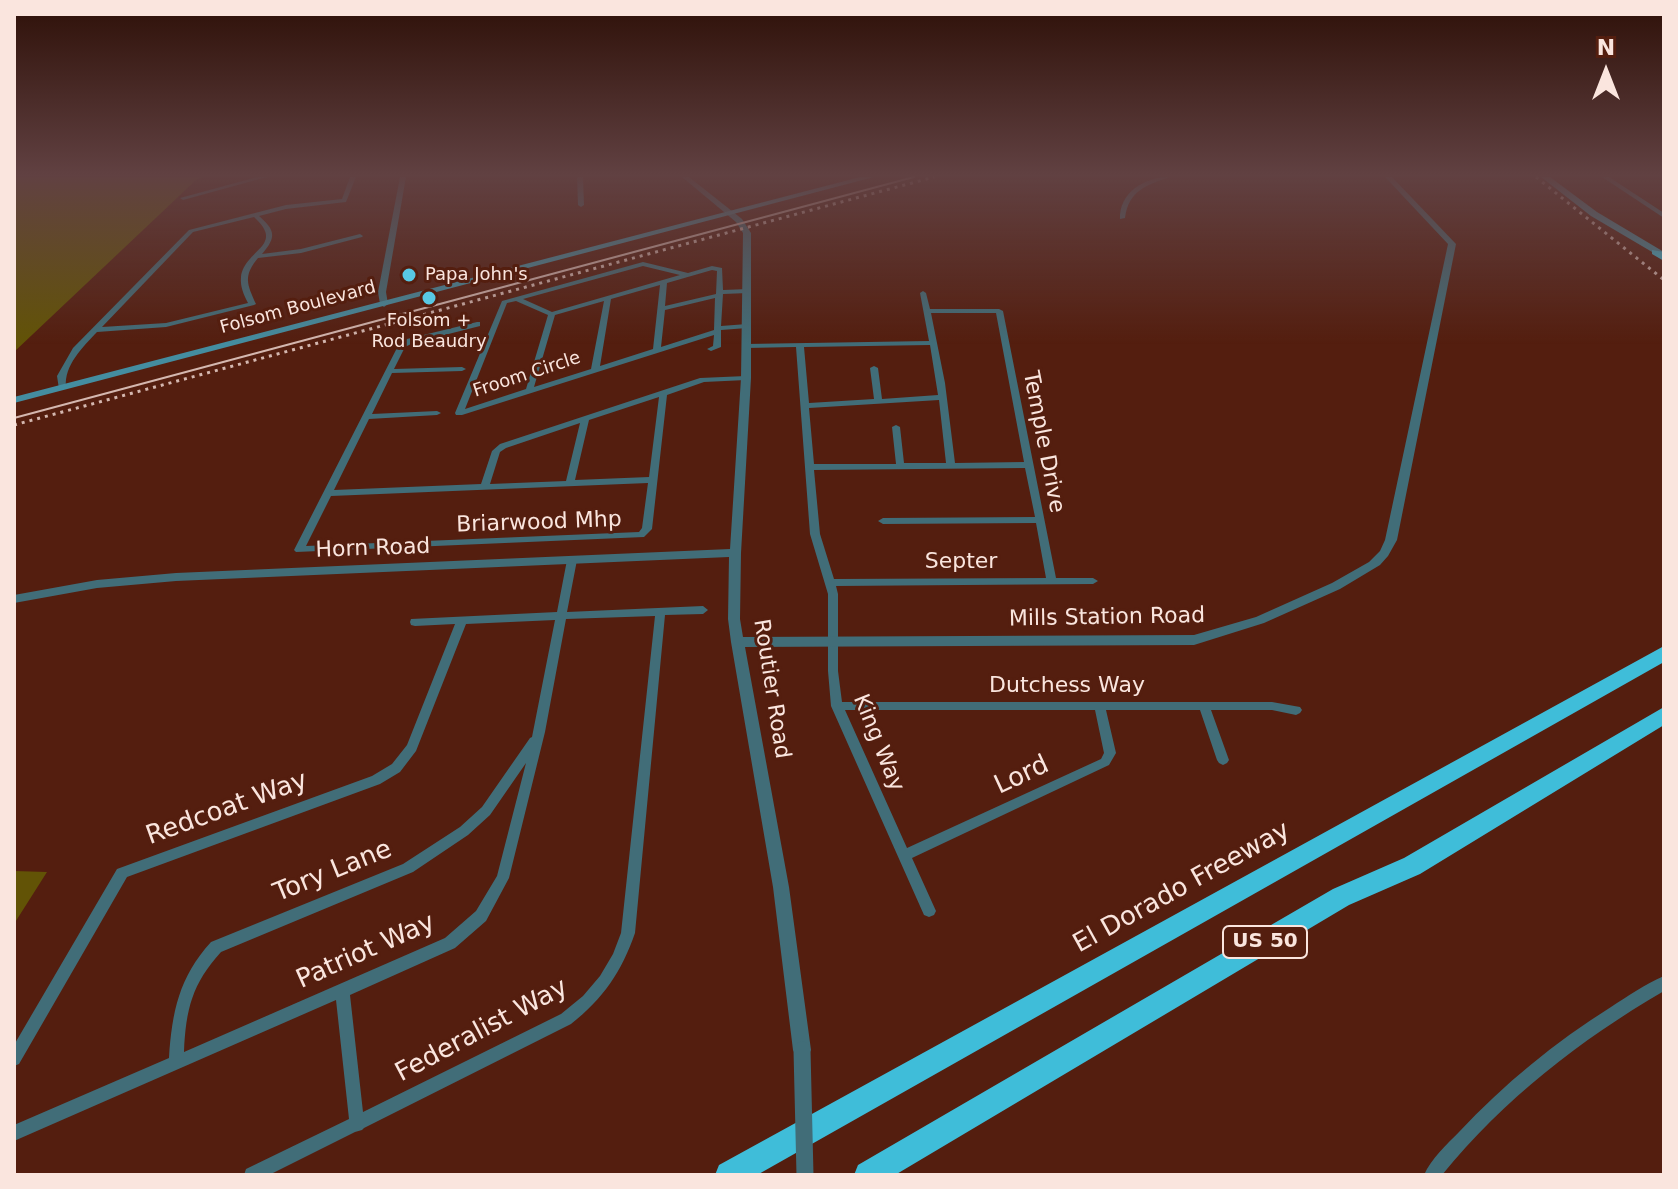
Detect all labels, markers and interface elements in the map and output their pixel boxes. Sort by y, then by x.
north arrow [1566,32,1646,112]
text: N [1597,35,1615,60]
place label: Papa John's [425,264,528,286]
marker: Papa John's [400,266,418,284]
street label: Folsom Boulevard [218,277,378,339]
marker: Folsom + Rod Beaudry [420,289,438,307]
place label: Folsom + Rod Beaudry [371,310,487,352]
street label: Froom Circle [470,347,584,403]
street label: Temple Drive [1016,369,1070,515]
street label: Briarwood Mhp [456,507,622,539]
street label: Horn Road [315,534,431,564]
street label: Septer [925,549,997,575]
street label: Mills Station Road [1009,603,1205,633]
street label: Routier Road [747,617,795,761]
street label: Dutchess Way [989,673,1145,699]
street label: King Way [847,691,909,795]
street label: Lord [990,750,1054,802]
street label: Redcoat Way [142,765,312,853]
street label: El Dorado Freeway [1068,815,1296,961]
street label: Tory Lane [269,834,397,910]
street label: Patriot Way [292,908,440,996]
road number: US 50 [1223,926,1307,958]
street label: Federalist Way [391,973,573,1089]

